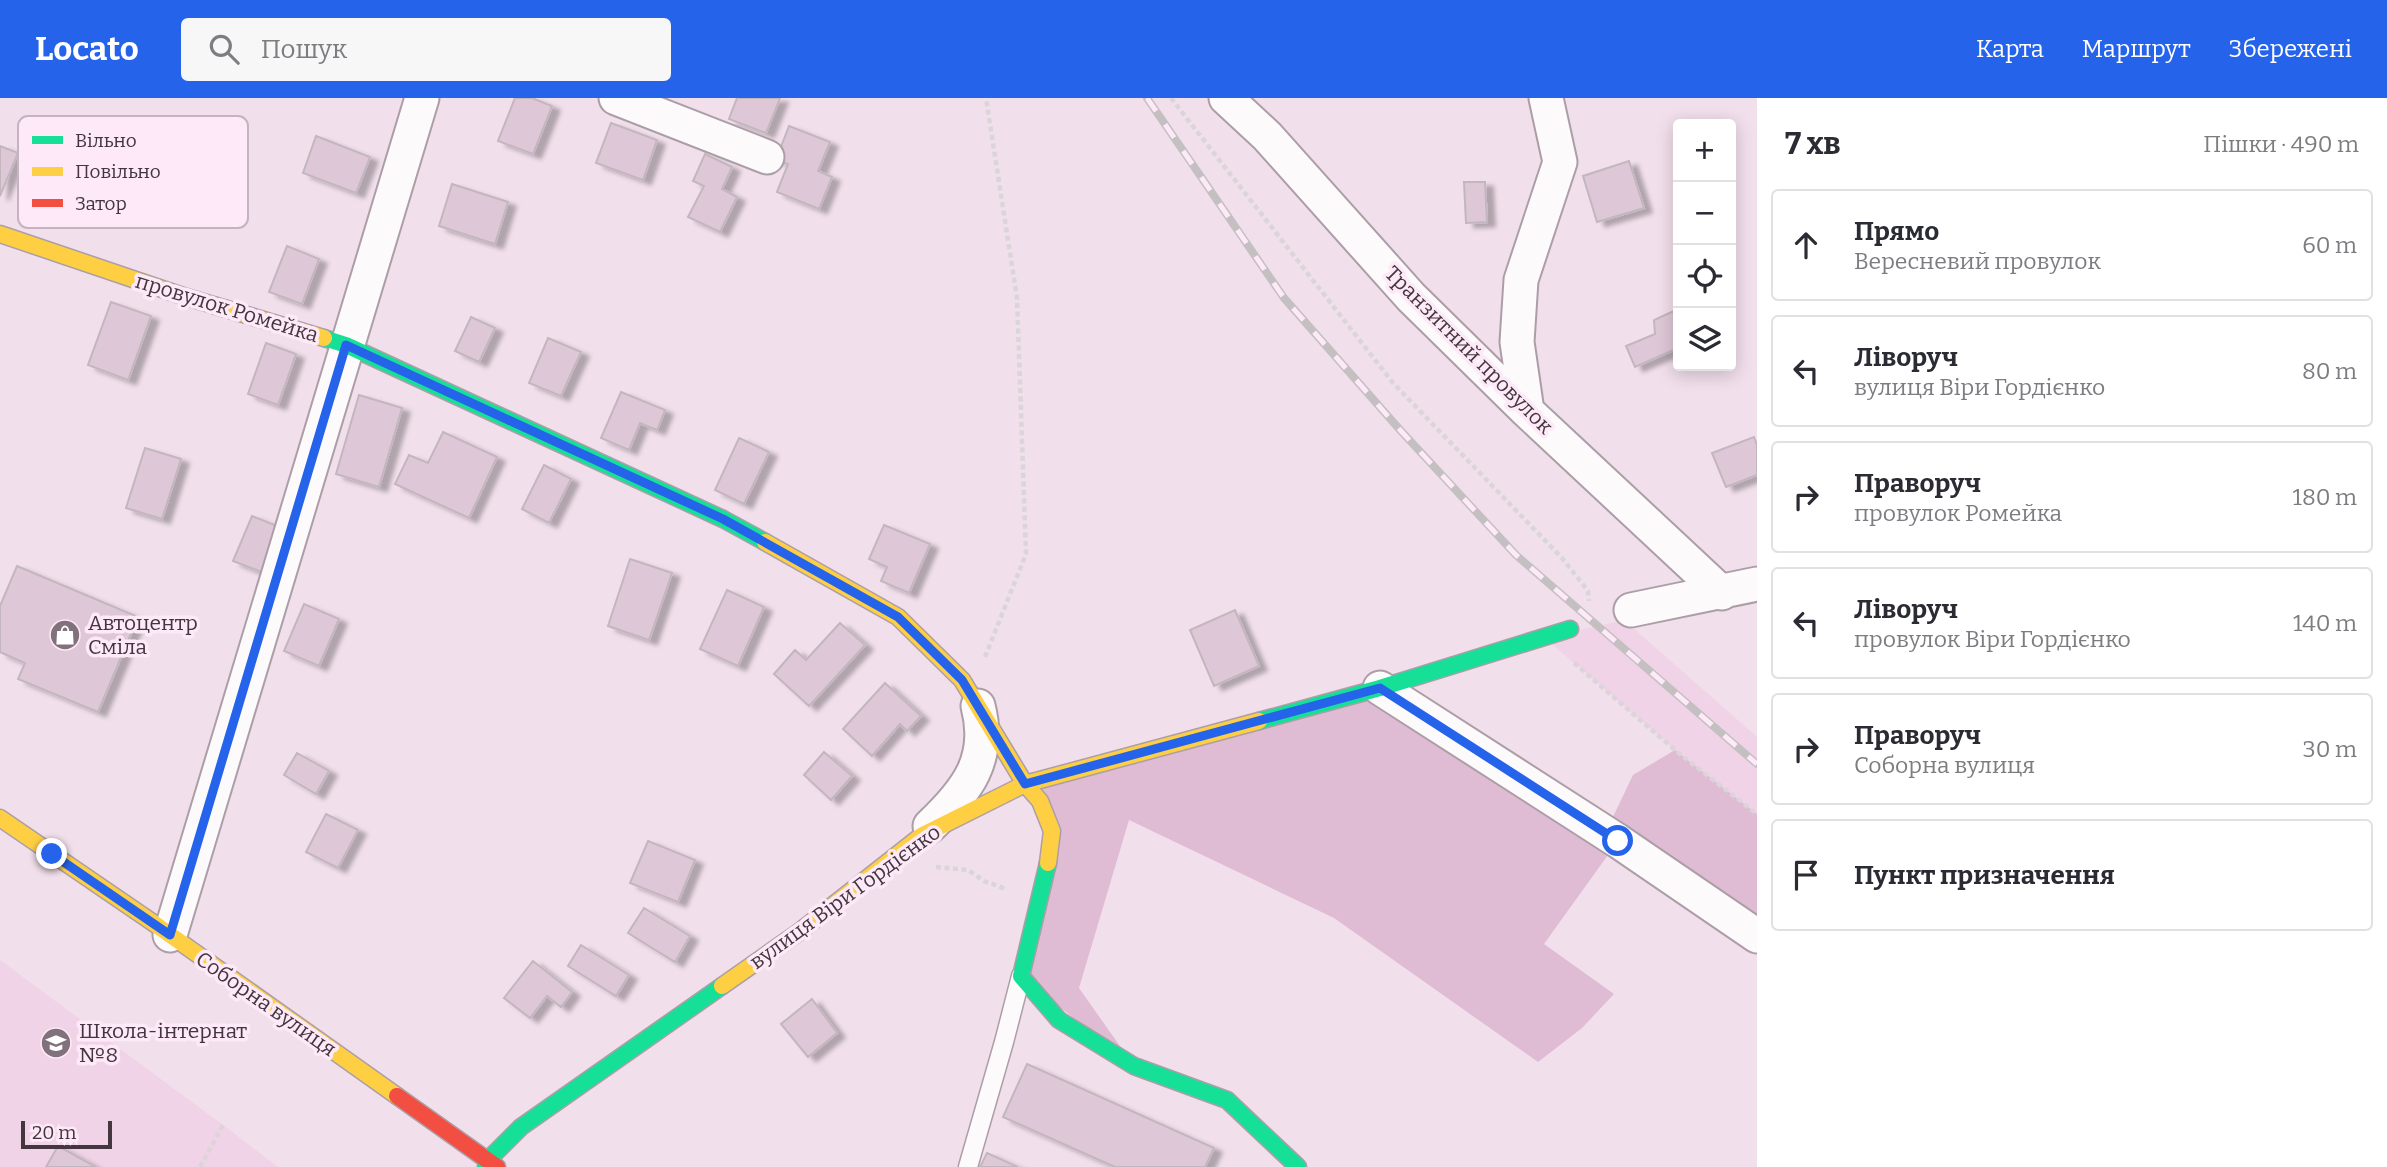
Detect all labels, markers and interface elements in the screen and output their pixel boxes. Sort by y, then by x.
search box [181,18,671,81]
text: Locato [35,29,139,69]
icon: search [205,30,243,68]
text: Пошук [261,34,347,65]
text: Карта [1976,35,2044,63]
text: Маршрут [2082,35,2191,63]
text: Збережені [2229,35,2352,63]
legend [18,116,248,228]
map controls [1673,119,1736,371]
button: + [1673,119,1736,182]
text: 7 хв [1785,126,1841,162]
text: Вільно [75,129,137,152]
text: Пішки · 490 m [2203,130,2359,158]
text: Повільно [75,160,161,183]
button: − [1673,182,1736,245]
text: Затор [75,192,127,215]
text: Прямо [1854,216,1939,247]
icon: ahead [1787,226,1825,264]
text: 60 m [2302,231,2357,259]
button: locate [1673,245,1736,308]
text: Вересневий провулок [1854,247,2101,275]
street label: Транзитний провулок [1380,261,1559,440]
street label: провулок Ромейка [132,268,322,348]
button: layers [1673,308,1736,371]
text: Ліворуч [1854,342,1958,373]
icon: left [1787,352,1825,390]
text: 80 m [2302,357,2357,385]
text: вулиця Віри Гордієнко [1854,373,2105,401]
text: Праворуч [1854,468,1981,499]
icon: right [1787,478,1825,516]
text: 180 m [2293,483,2357,511]
text: провулок Ромейка [1854,499,2062,527]
text: Ліворуч [1854,594,1958,625]
icon: left [1787,604,1825,642]
text: 140 m [2293,609,2357,637]
place label: Автоцентр Сміла [88,610,198,660]
shop icon: Автоцентр Сміла [48,618,82,652]
text: провулок Віри Гордієнко [1854,625,2131,653]
text: Праворуч [1854,720,1981,751]
icon: right [1787,730,1825,768]
text: 30 m [2303,735,2357,763]
text: Соборна вулиця [1854,751,2035,779]
street label: вулиця Віри Гордієнко [745,819,945,975]
route start [1602,825,1633,856]
route end [36,838,67,869]
icon: arrive [1787,856,1825,894]
text: Пункт призначення [1854,860,2115,891]
street label: Соборна вулиця [191,946,341,1062]
place label: Школа-інтернат №8 [79,1018,247,1068]
school or university icon: Школа-інтернат №8 [39,1026,73,1060]
scale bar [21,1118,112,1150]
text: 20 m [32,1121,76,1144]

